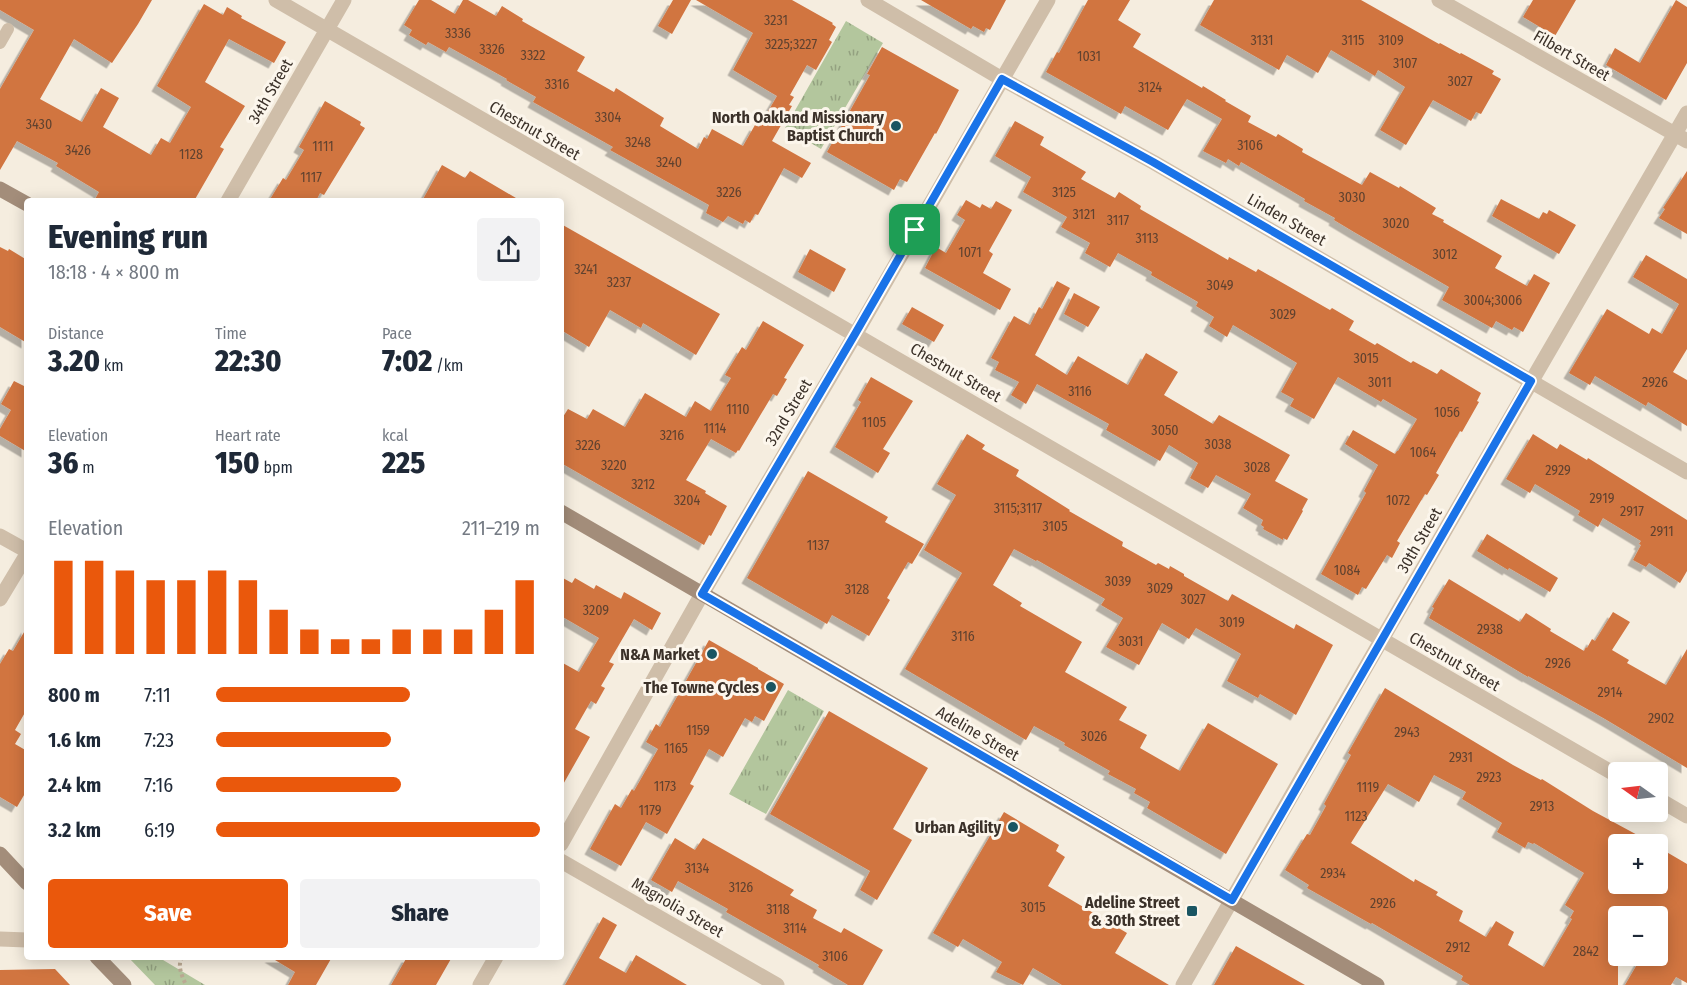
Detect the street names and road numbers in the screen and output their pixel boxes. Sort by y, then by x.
street label: Filbert Street [1530,26,1614,85]
street label: 34th Street [244,55,297,127]
street label: Chestnut Street [486,97,584,164]
street label: Linden Street [1244,189,1330,250]
street label: Chestnut Street [907,339,1005,406]
street label: 32nd Street [761,375,816,449]
street label: 30th Street [1393,504,1446,576]
street label: Chestnut Street [1406,628,1504,695]
street label: Adeline Street [933,702,1023,765]
street label: Magnolia Street [629,874,728,942]

